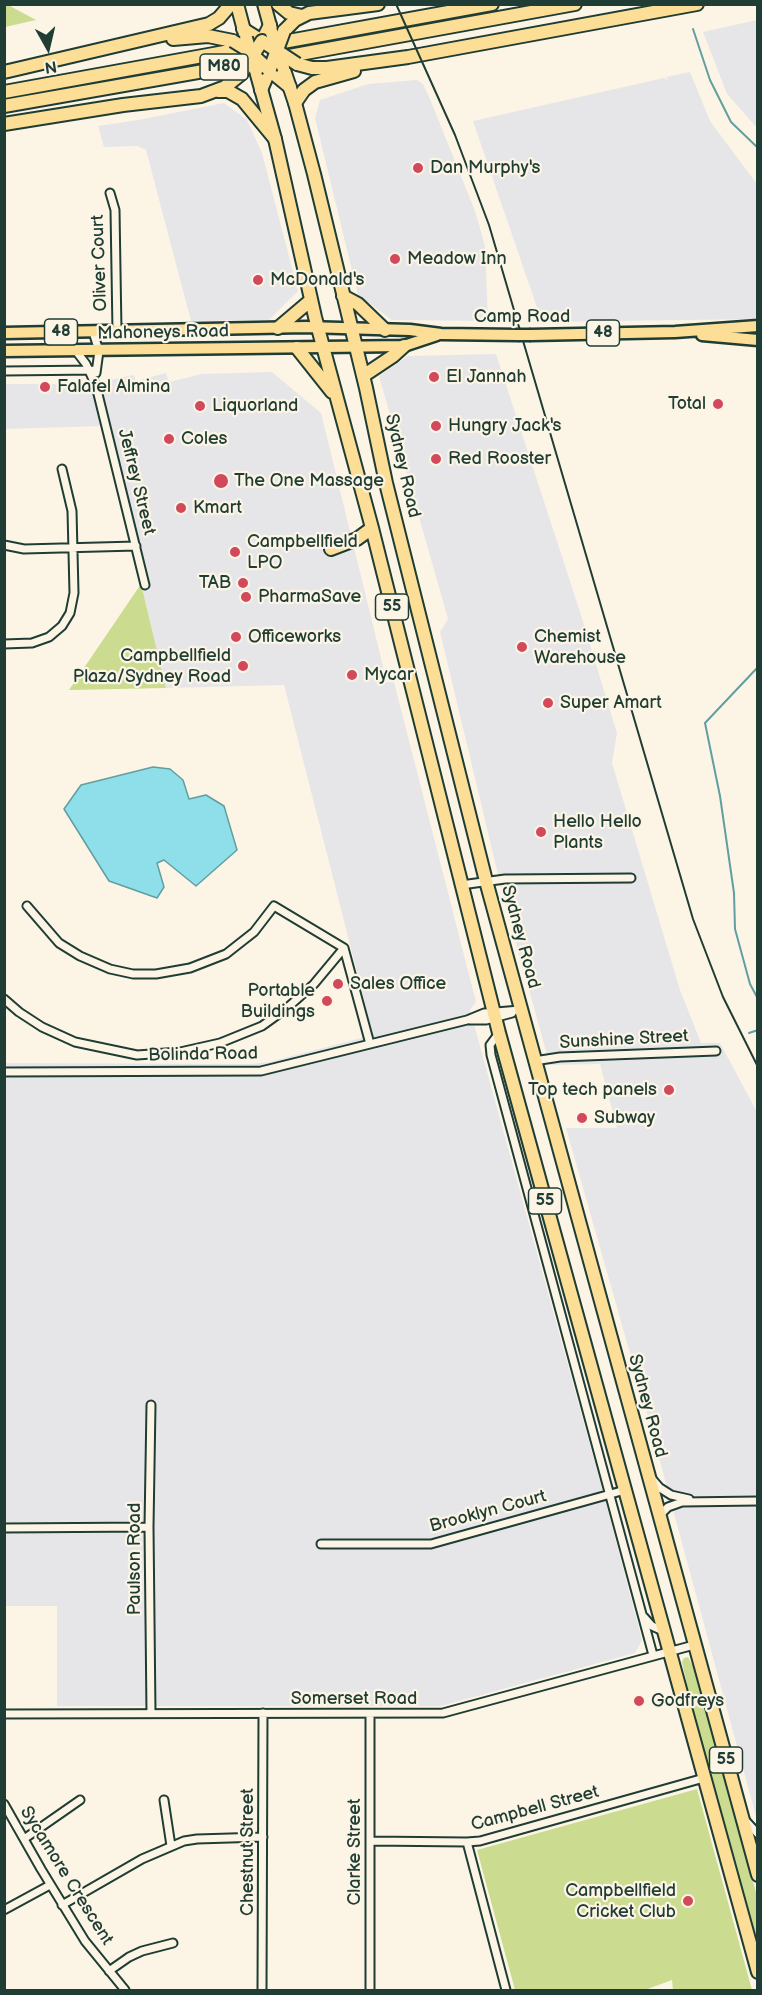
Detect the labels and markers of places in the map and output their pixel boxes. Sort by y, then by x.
place label: Dan Murphy's [430,157,540,179]
marker: Dan Murphy's [411,161,425,175]
place label: Meadow Inn [407,248,507,270]
marker: Meadow Inn [388,252,402,266]
place label: McDonald's [270,269,364,291]
marker: McDonald's [251,273,265,287]
place label: El Jannah [446,366,526,388]
marker: El Jannah [427,370,441,384]
place label: Falafel Almina [57,376,170,398]
marker: Falafel Almina [38,380,52,394]
place label: Total [668,393,706,415]
place label: Liquorland [212,395,298,417]
marker: Total [711,397,725,411]
marker: Liquorland [193,399,207,413]
place label: Hungry Jack's [448,415,561,437]
marker: Hungry Jack's [429,419,443,433]
place label: Coles [181,428,227,450]
marker: Coles [162,432,176,446]
place label: Red Rooster [448,448,551,470]
marker: Red Rooster [429,452,443,466]
place label: The One Massage [234,470,384,492]
marker: The One Massage [212,472,230,490]
place label: Kmart [193,497,242,519]
marker: Kmart [174,501,188,515]
place label: Campbellfield LPO [247,531,358,574]
marker: Campbellfield LPO [228,545,242,559]
place label: TAB [199,572,231,594]
marker: TAB [236,576,250,590]
place label: PharmaSave [258,586,361,608]
marker: PharmaSave [239,590,253,604]
place label: Officeworks [248,626,341,648]
place label: Chemist Warehouse [534,626,626,668]
marker: Officeworks [229,630,243,644]
marker: Chemist Warehouse [515,640,529,654]
place label: Campbellfield Plaza/Sydney Road [73,645,231,688]
marker: Campbellfield Plaza/Sydney Road [236,659,250,673]
place label: Mycar [364,664,413,686]
marker: Mycar [345,668,359,682]
place label: Super Amart [560,692,662,714]
marker: Super Amart [541,696,555,710]
place label: Hello Hello Plants [553,811,642,854]
marker: Hello Hello Plants [534,825,548,839]
place label: Sales Office [350,973,446,995]
marker: Sales Office [331,977,345,991]
place label: Portable Buildings [241,980,315,1022]
marker: Portable Buildings [320,994,334,1008]
place label: Top tech panels [528,1079,657,1101]
marker: Top tech panels [662,1083,676,1097]
place label: Subway [594,1107,655,1129]
marker: Subway [575,1111,589,1125]
place label: Godfreys [651,1690,724,1712]
marker: Godfreys [632,1694,646,1708]
place label: Campbellfield Cricket Club [565,1880,676,1922]
marker: Campbellfield Cricket Club [681,1894,695,1908]

